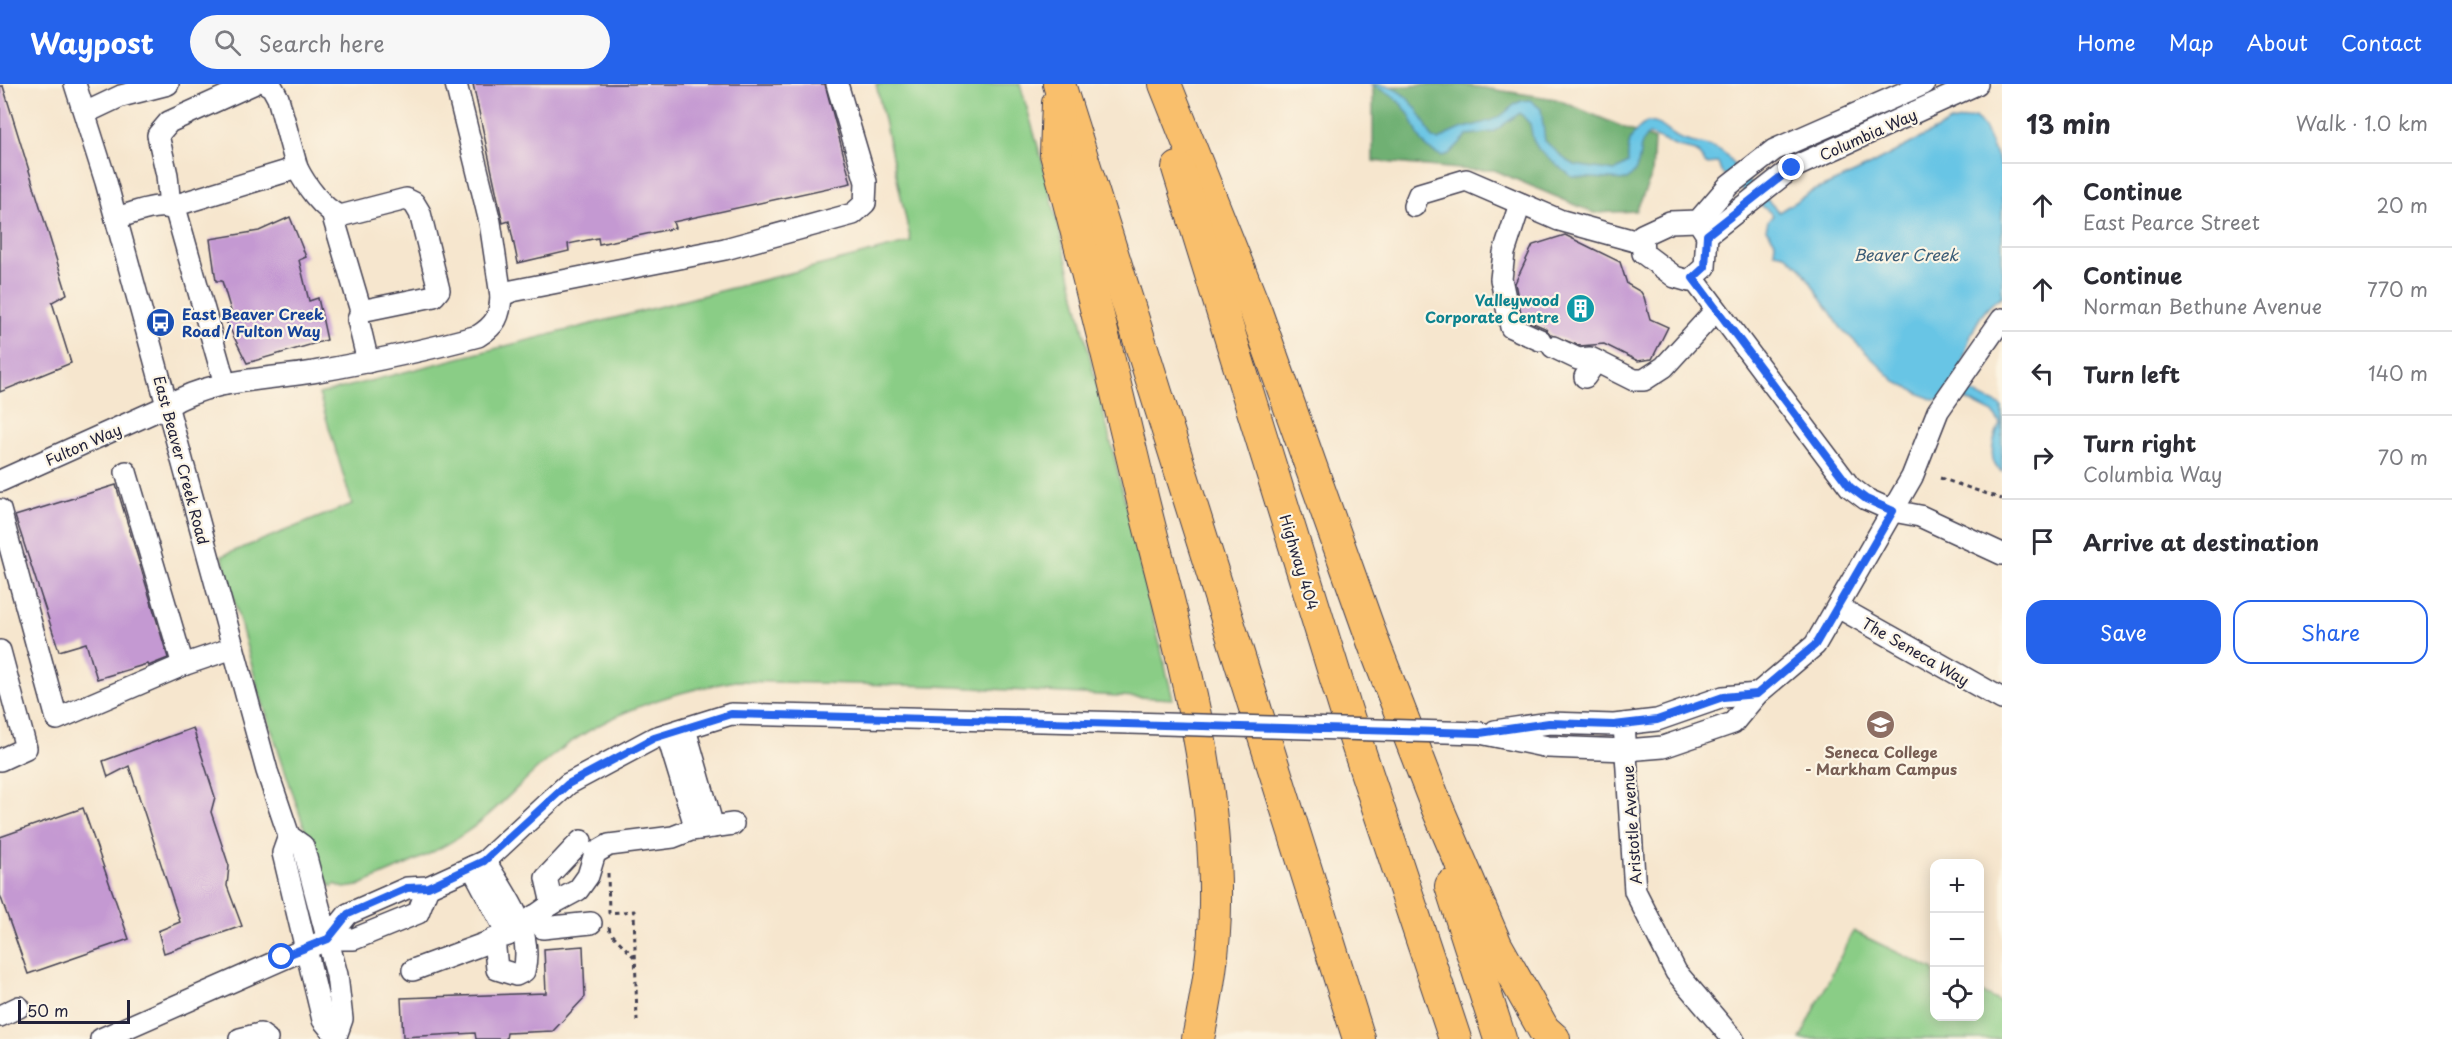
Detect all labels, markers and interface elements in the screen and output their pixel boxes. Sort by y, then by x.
search box [190,15,610,69]
text: Waypost [30,21,154,64]
icon: search [211,26,244,59]
text: Search here [259,26,385,59]
text: Home [2077,26,2136,58]
text: Map [2169,26,2214,58]
text: About [2247,26,2308,58]
text: Contact [2341,26,2422,58]
street label: Columbia Way [1816,102,1920,166]
text: 13 min [2026,104,2111,143]
text: Walk · 1.0 km [2296,108,2428,138]
route end [1778,154,1804,180]
text: Continue [2083,174,2182,207]
icon: ahead [2026,189,2059,222]
text: 20 m [2376,190,2428,220]
text: East Pearce Street [2083,207,2260,237]
water label: Beaver Creek [1854,242,1960,266]
text: Continue [2083,258,2182,291]
icon: ahead [2026,273,2059,306]
text: 770 m [2367,274,2428,304]
place label: Valleywood Corporate Centre [1425,288,1559,328]
text: Norman Bethune Avenue [2083,291,2322,321]
building icon: Valleywood Corporate Centre [1564,292,1596,324]
place label: East Beaver Creek Road / Fulton Way [182,302,324,342]
bus stop icon: East Beaver Creek Road / Fulton Way [145,306,177,338]
icon: left [2026,357,2059,390]
text: Turn left [2083,357,2180,390]
text: 140 m [2368,358,2428,388]
street label: East Beaver Creek Road [148,373,216,547]
street label: Fulton Way [41,417,125,471]
text: Turn right [2083,426,2196,459]
icon: right [2026,441,2059,474]
text: 70 m [2378,442,2428,472]
text: Columbia Way [2083,459,2222,489]
street label: Highway 404 [1275,511,1325,613]
icon: arrive [2026,525,2059,558]
text: Arrive at destination [2083,525,2319,558]
button: Save [2026,600,2221,664]
button: Share [2233,600,2428,664]
street label: The Seneca Way [1858,611,1974,691]
school or university icon: Seneca College - Markham Campus [1865,708,1897,740]
place label: Seneca College - Markham Campus [1805,740,1957,780]
street label: Aristotle Avenue [1615,765,1647,885]
map controls [1930,859,1984,1021]
button: + [1930,859,1984,913]
button: − [1930,913,1984,967]
route start [268,943,294,969]
button: locate [1930,967,1984,1021]
scale bar [18,997,130,1024]
text: 50 m [27,998,68,1022]

